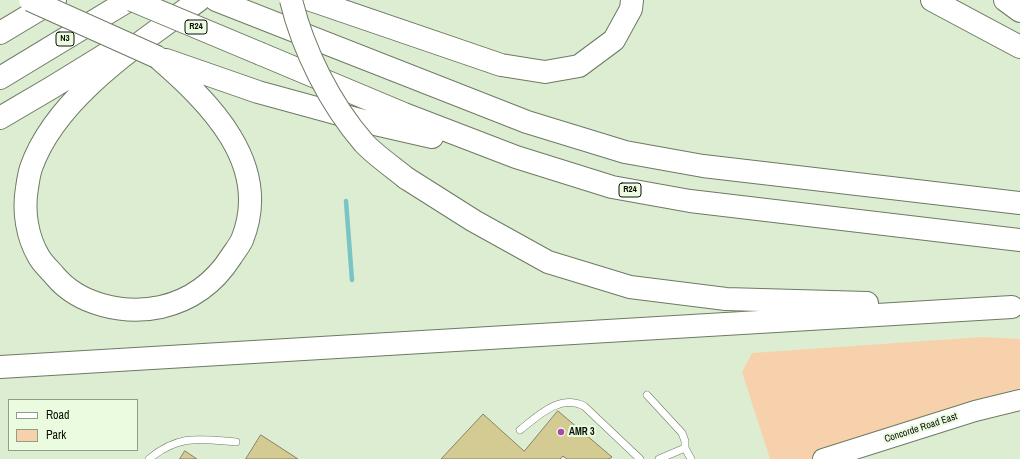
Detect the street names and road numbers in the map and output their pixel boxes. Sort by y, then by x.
road number: R24 [185,20,207,34]
road number: N3 [56,32,74,46]
road number: R24 [619,183,641,197]
street label: Concorde Road East [883,411,959,445]

